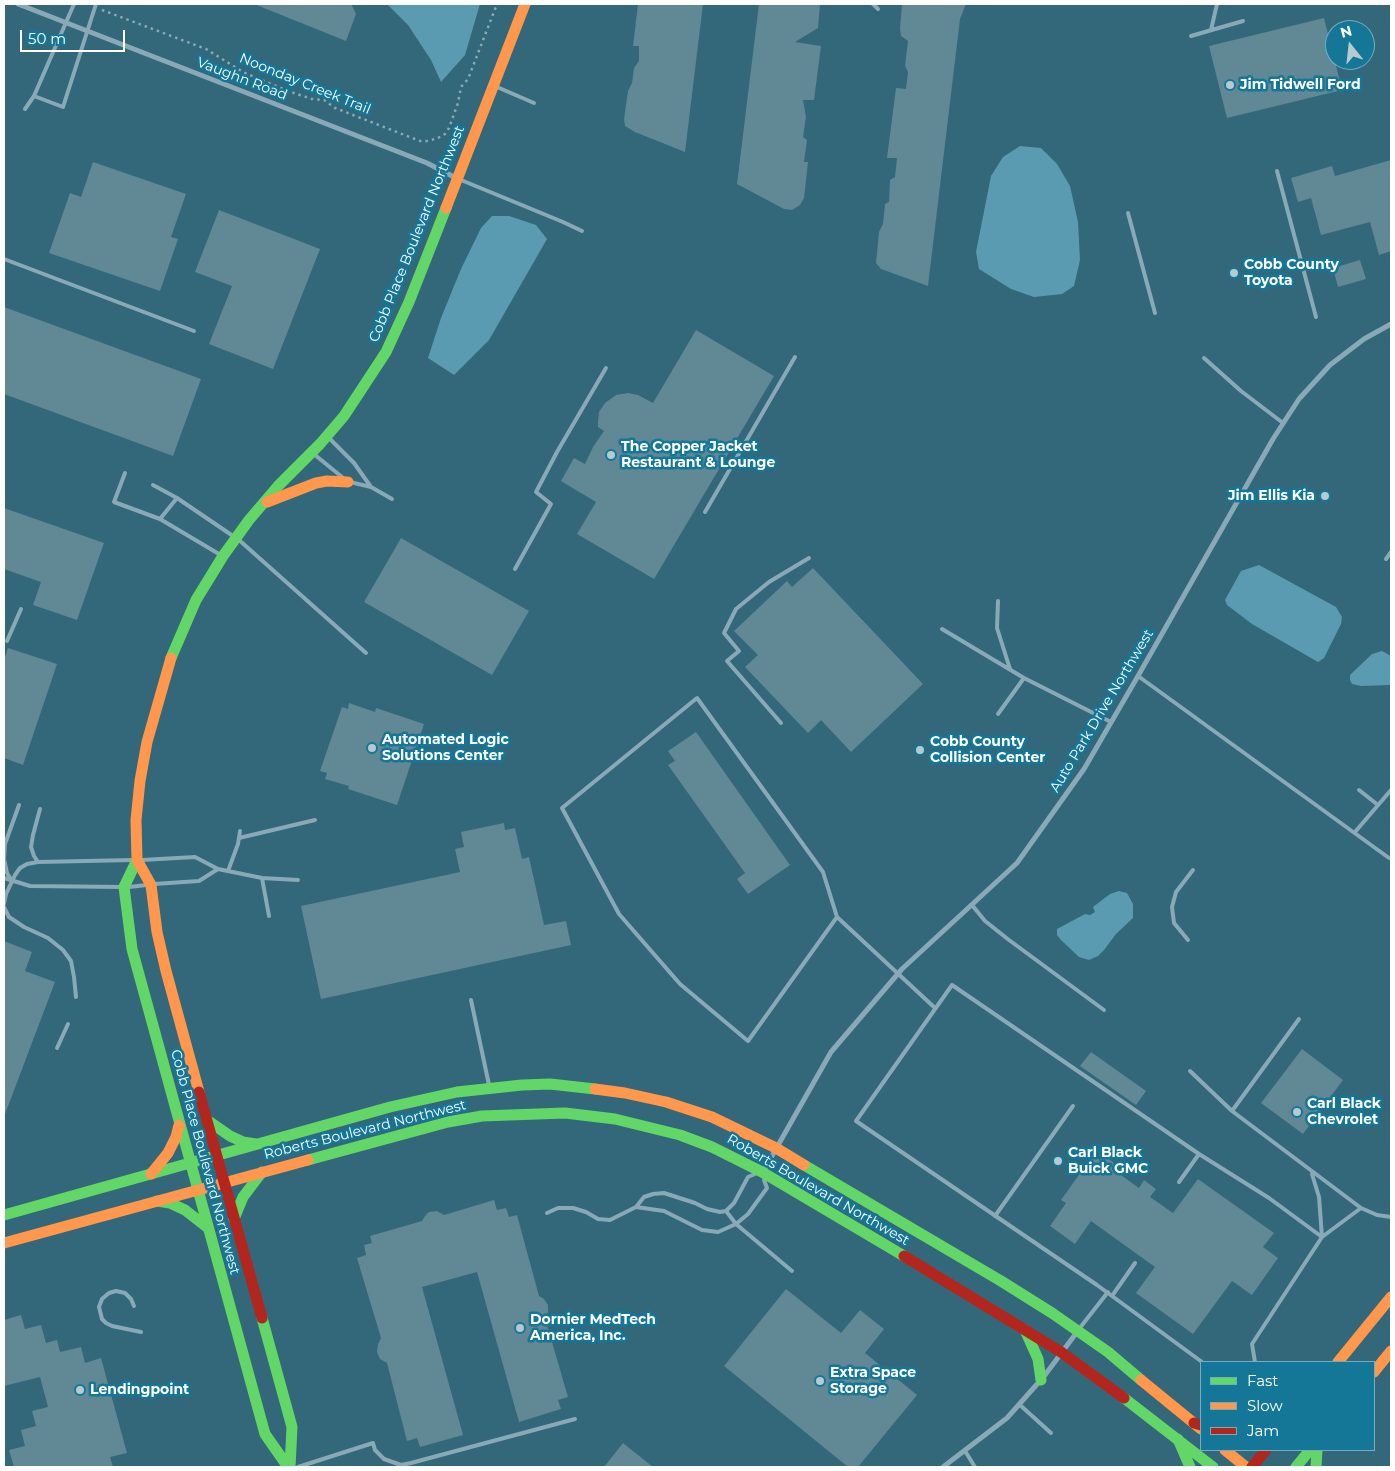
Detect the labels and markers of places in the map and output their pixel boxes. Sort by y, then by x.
place label: Jim Tidwell Ford [1240,77,1361,93]
marker: Jim Tidwell Ford [1224,79,1236,91]
place label: Cobb County Toyota [1244,257,1339,290]
marker: Cobb County Toyota [1228,267,1240,279]
place label: The Copper Jacket Restaurant & Lounge [621,439,775,472]
marker: The Copper Jacket Restaurant & Lounge [605,449,617,461]
place label: Jim Ellis Kia [1228,488,1315,504]
marker: Jim Ellis Kia [1319,490,1331,502]
place label: Automated Logic Solutions Center [382,732,509,764]
place label: Cobb County Collision Center [930,734,1045,766]
marker: Automated Logic Solutions Center [366,742,378,754]
marker: Cobb County Collision Center [914,744,926,756]
place label: Carl Black Chevrolet [1307,1096,1381,1128]
marker: Carl Black Chevrolet [1291,1106,1303,1118]
place label: Carl Black Buick GMC [1068,1145,1148,1178]
marker: Carl Black Buick GMC [1052,1155,1064,1167]
place label: Dornier MedTech America, Inc. [530,1312,656,1344]
marker: Dornier MedTech America, Inc. [514,1322,526,1334]
place label: Extra Space Storage [830,1365,916,1398]
marker: Extra Space Storage [814,1375,826,1387]
place label: Lendingpoint [90,1382,189,1398]
marker: Lendingpoint [74,1384,86,1396]

